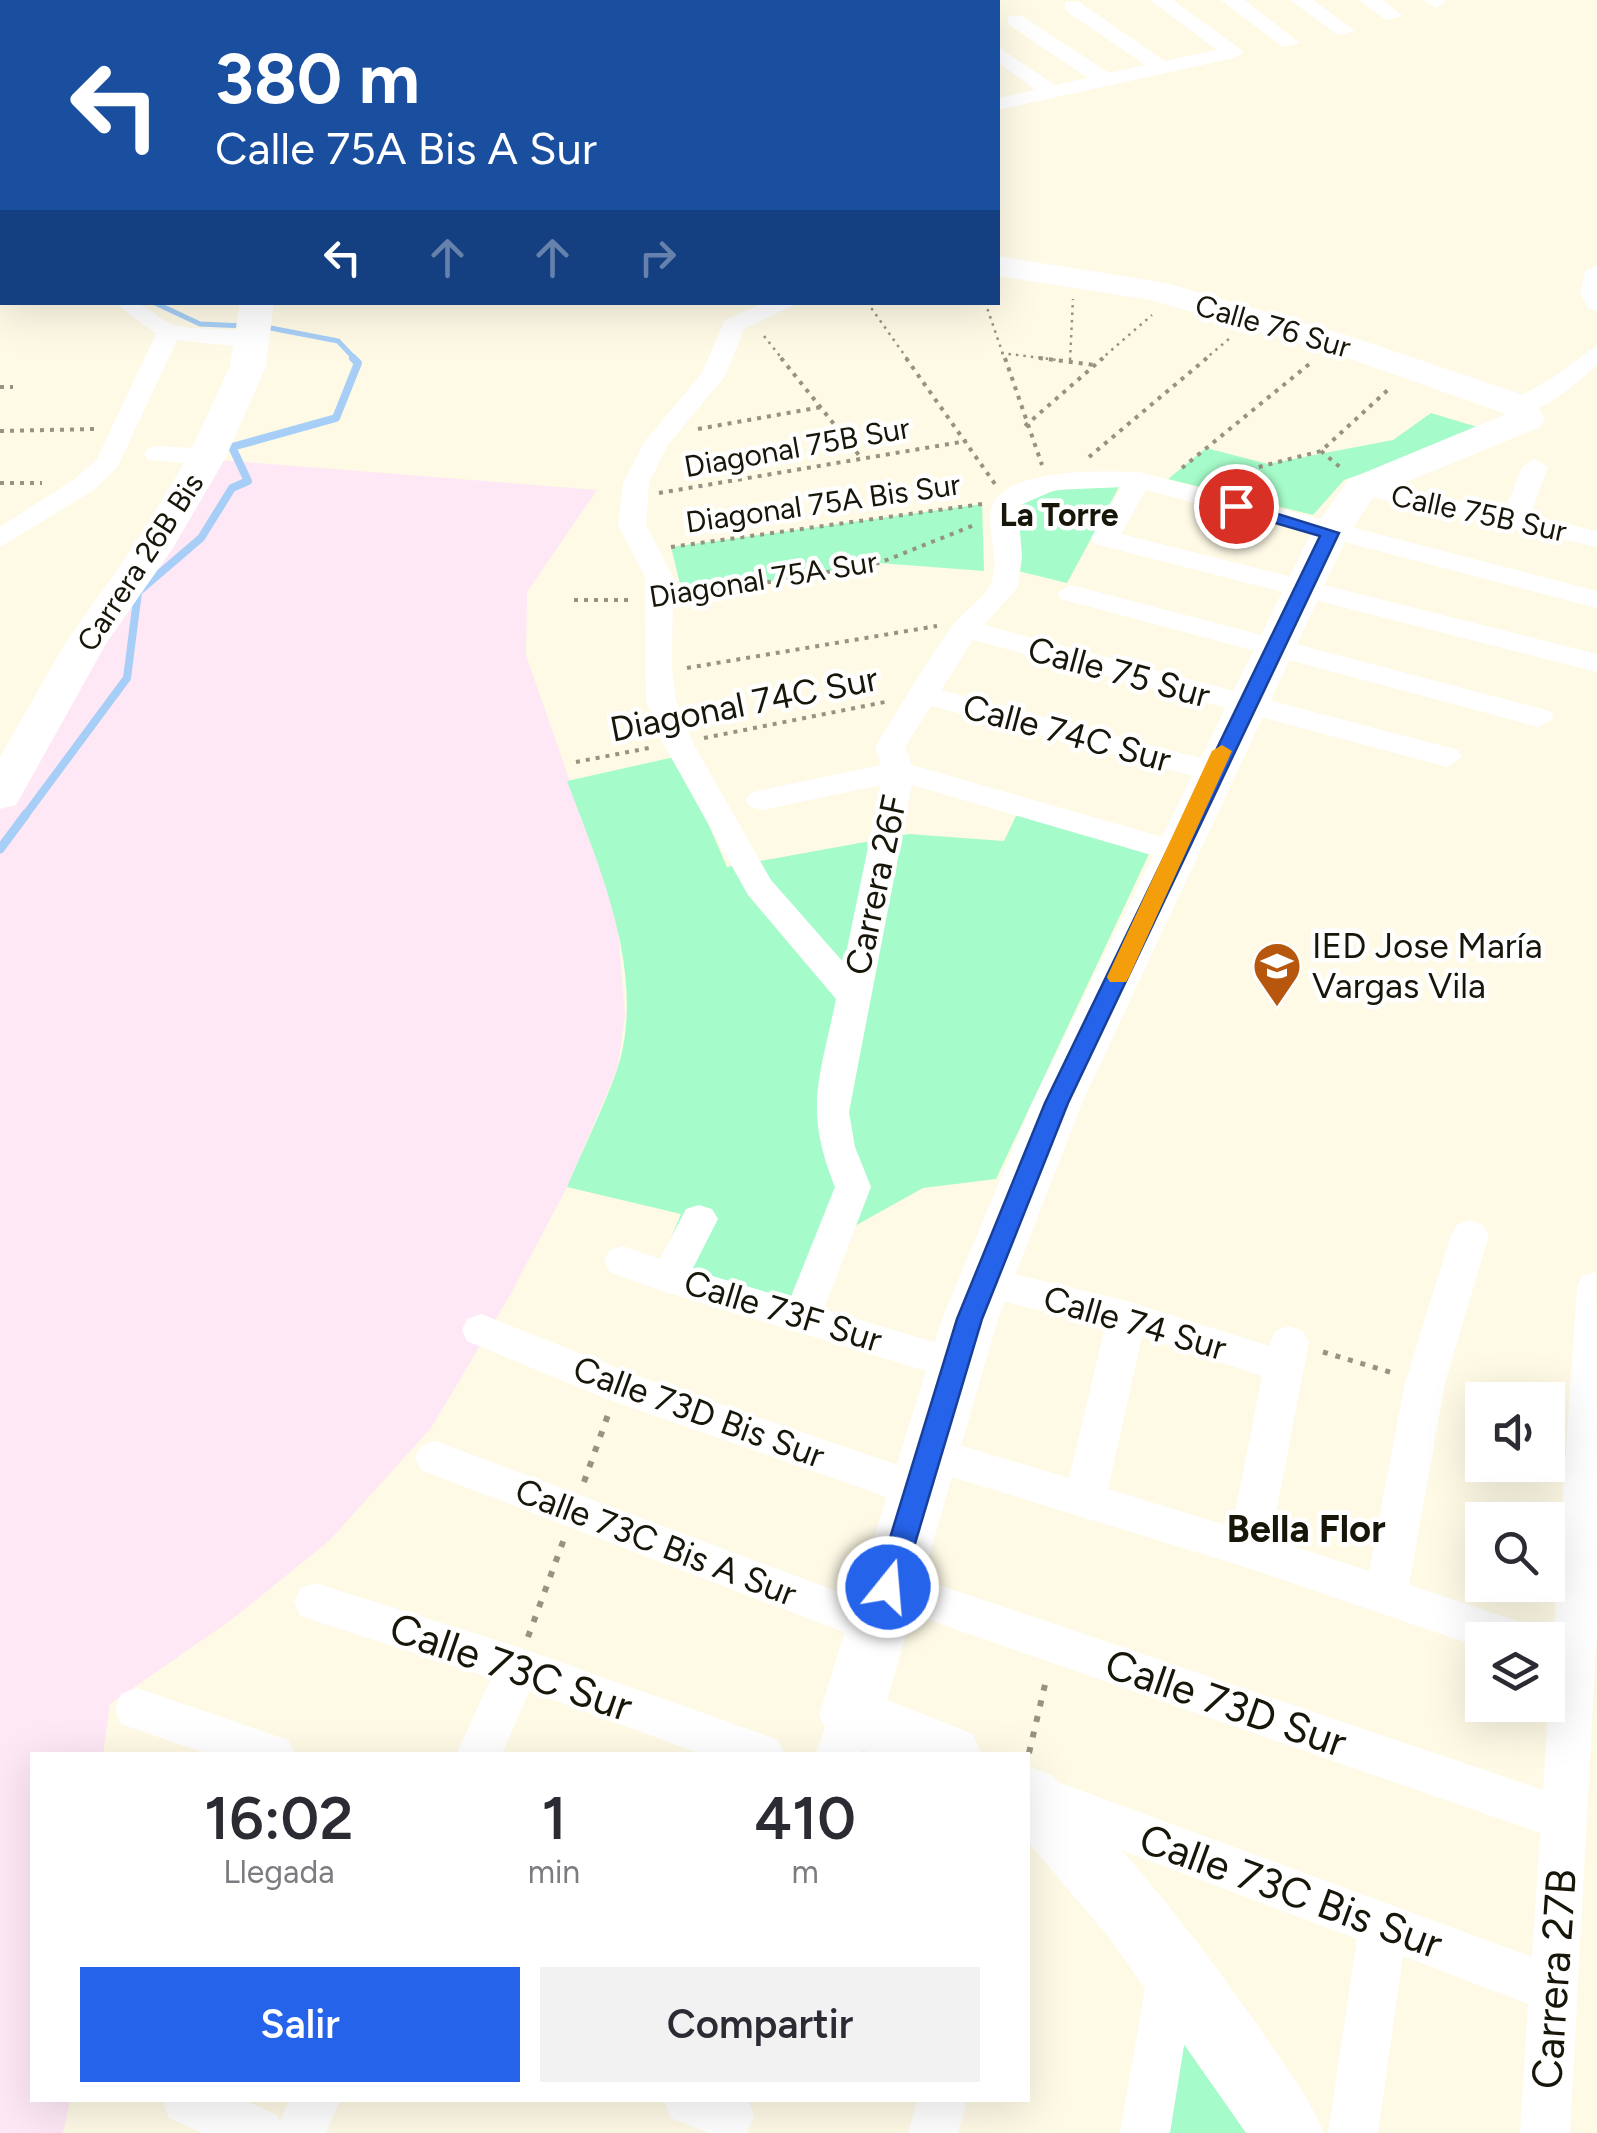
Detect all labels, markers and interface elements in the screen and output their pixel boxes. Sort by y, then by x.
text: 380 m [215,36,420,121]
icon: left [50,40,180,170]
text: Calle 75A Bis A Sur [215,121,597,175]
icon: left [315,230,370,285]
icon: ahead [420,230,475,285]
icon: ahead [525,230,580,285]
icon: right [630,230,685,285]
street label: Calle 76 Sur [1191,286,1355,366]
street label: Diagonal 75B Sur [681,409,913,485]
pin [1194,464,1279,549]
street label: Diagonal 75A Bis Sur [683,465,963,541]
street label: Carrera 26B Bis [69,466,211,658]
street label: Calle 75B Sur [1388,476,1570,550]
icon: arrive [1209,479,1264,534]
district label: La Torre [999,496,1119,534]
street label: Diagonal 75A Sur [646,543,880,615]
street label: Calle 75 Sur [1023,628,1215,716]
street label: Diagonal 74C Sur [607,657,882,751]
street label: Calle 74C Sur [958,685,1176,781]
street label: Carrera 26F [836,791,916,979]
place label: IED Jose María Vargas Vila [1312,925,1543,1007]
school or university icon: IED Jose María Vargas Vila [1251,940,1303,1008]
street label: Calle 73F Sur [679,1261,887,1361]
street label: Calle 74 Sur [1039,1277,1231,1369]
street label: Calle 73D Bis Sur [568,1347,830,1477]
map controls [1465,1382,1565,1722]
button: sound [1465,1382,1565,1482]
street label: Calle 73C Bis A Sur [510,1469,803,1615]
button: search [1465,1502,1565,1602]
district label: Bella Flor [1226,1506,1386,1552]
position arrow [836,1535,940,1639]
street label: Calle 73C Sur [383,1602,639,1732]
button: layers [1465,1622,1565,1722]
street label: Calle 73D Sur [1099,1638,1353,1768]
text: 16:02 [204,1782,354,1854]
text: 1 [541,1782,567,1854]
text: 410 [754,1782,856,1854]
street label: Calle 73C Bis Sur [1133,1813,1449,1969]
text: Llegada [223,1853,335,1891]
text: min [528,1853,580,1891]
text: m [791,1853,819,1891]
street label: Carrera 27B [1521,1867,1587,2091]
button: Salir [80,1967,520,2082]
button: Compartir [540,1967,980,2082]

